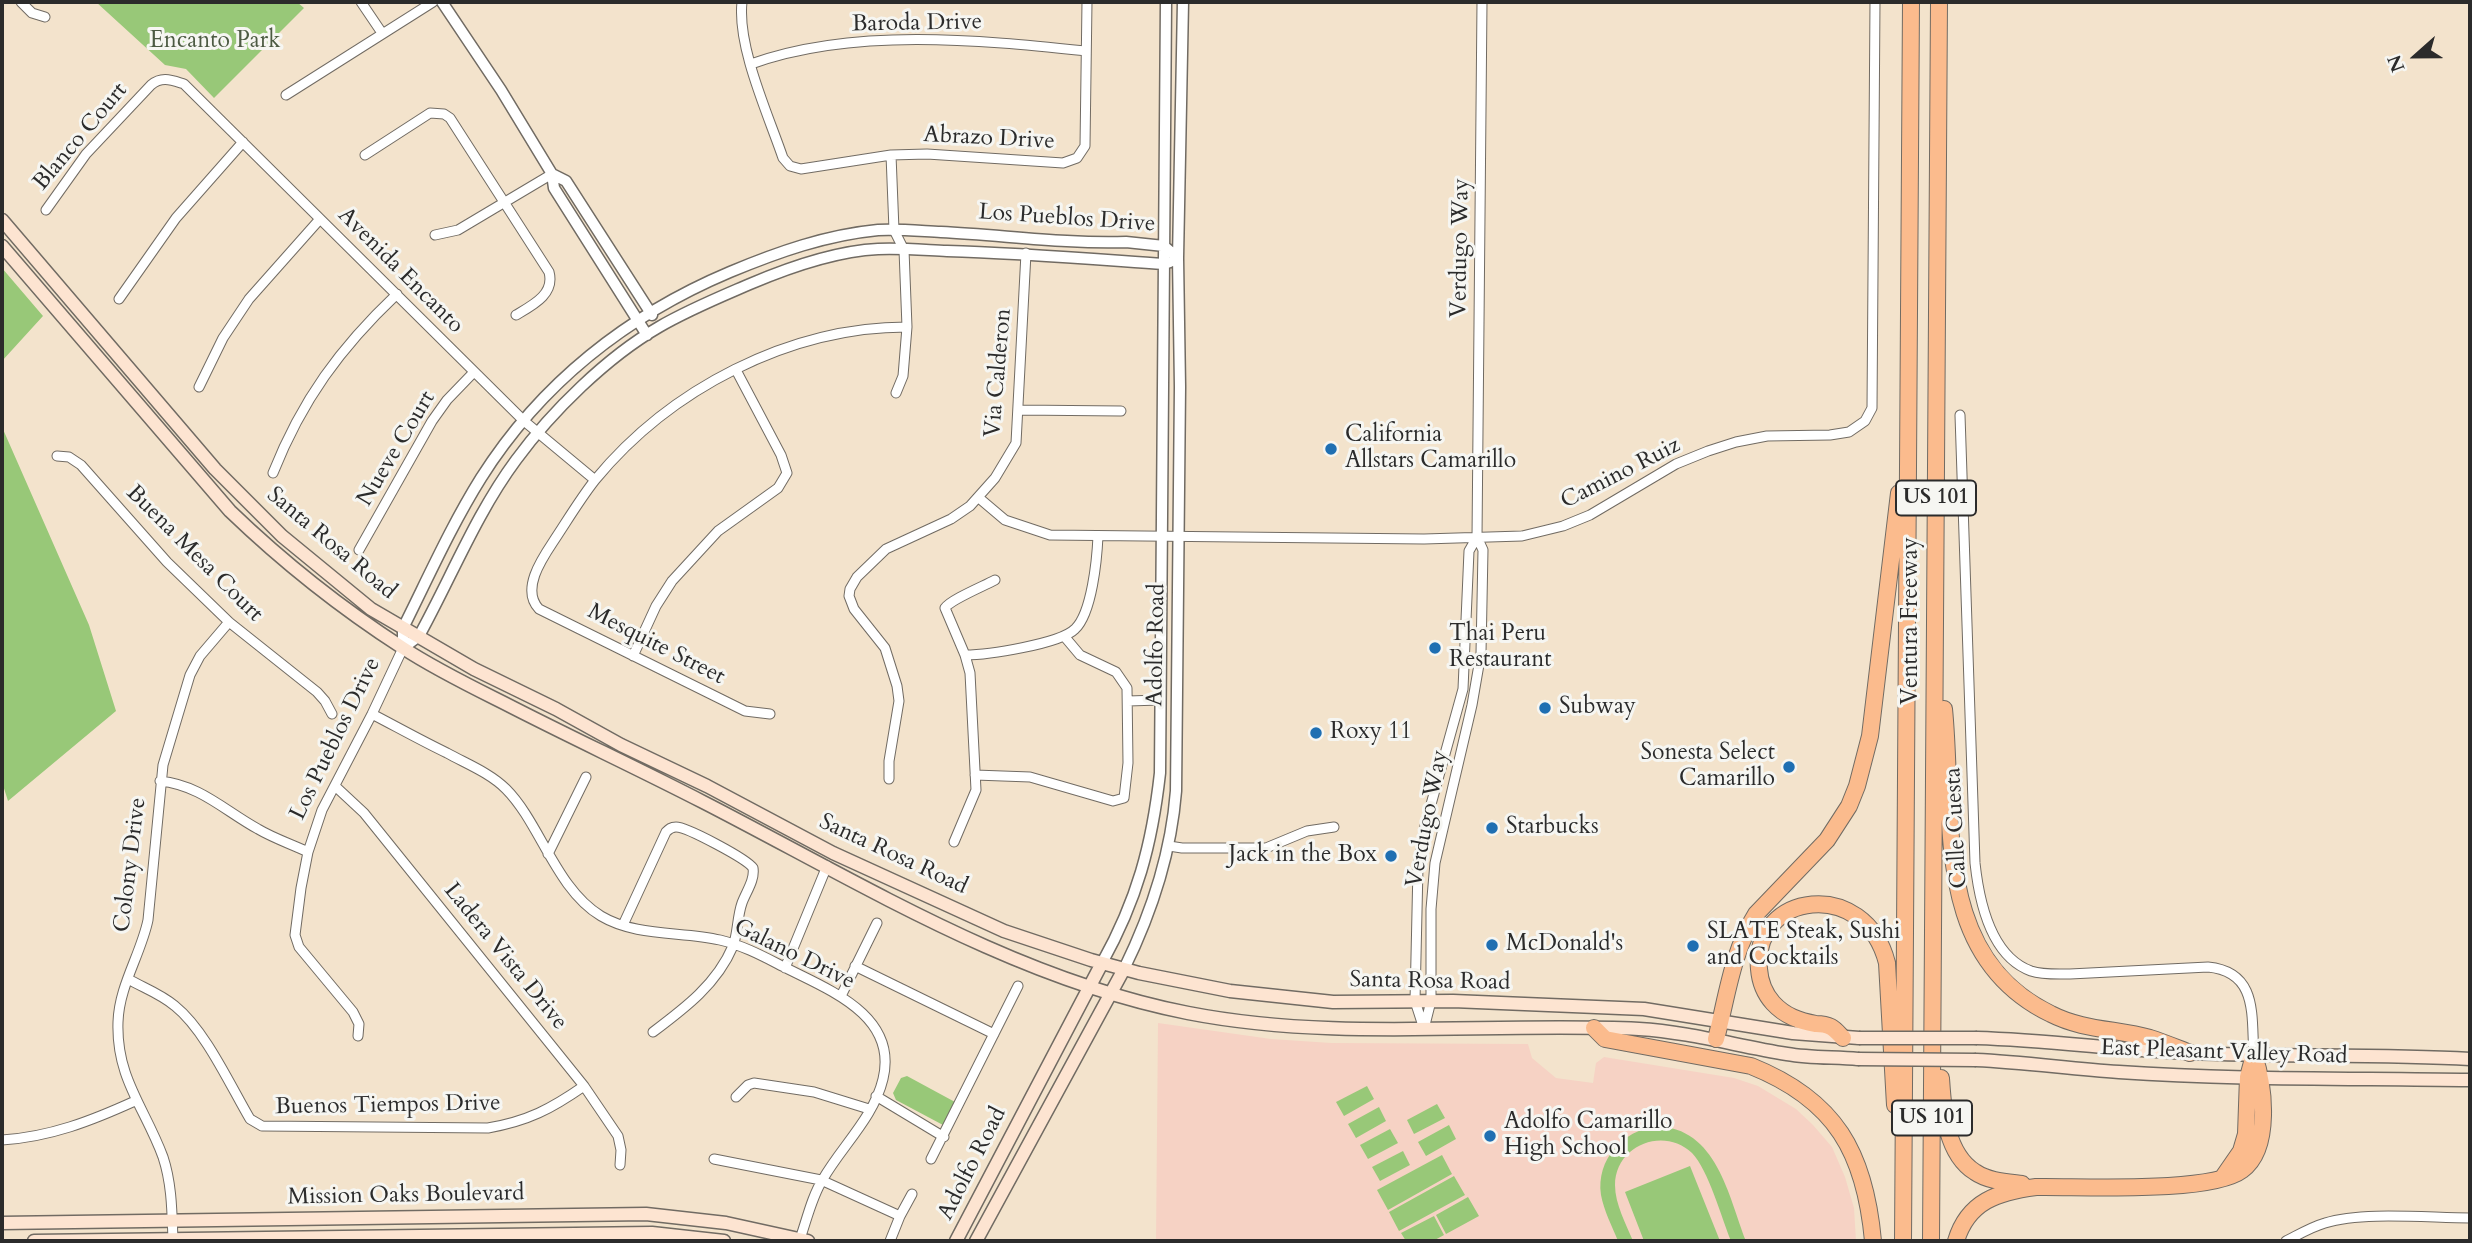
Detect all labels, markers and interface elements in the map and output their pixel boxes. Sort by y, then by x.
street label: Baroda Drive [852,9,982,39]
north arrow [2381,21,2451,91]
park label: Encanto Park [150,28,280,56]
text: N [2381,51,2411,76]
street label: Blanco Court [28,78,134,196]
street label: Abrazo Drive [923,122,1055,156]
street label: Verdugo Way [1446,178,1476,318]
street label: Los Pueblos Drive [978,199,1156,239]
street label: Avenida Encanto [331,202,469,340]
street label: Via Calderon [980,307,1018,439]
street label: Nueve Court [352,387,442,511]
place label: California Allstars Camarillo [1345,422,1516,476]
street label: Camino Ruiz [1557,432,1685,516]
marker: California Allstars Camarillo [1323,441,1339,457]
street label: Buena Mesa Court [120,480,268,628]
road number: US 101 [1896,480,1976,516]
street label: Santa Rosa Road [261,482,401,606]
street label: Ventura Freeway [1898,537,1926,705]
street label: Adolfo Road [1142,583,1172,707]
street label: Mesquite Street [583,599,729,691]
place label: Thai Peru Restaurant [1449,621,1552,675]
marker: Thai Peru Restaurant [1427,640,1443,656]
street label: Los Pueblos Drive [285,653,387,825]
place label: Subway [1559,694,1636,722]
marker: Subway [1537,700,1553,716]
place label: Roxy 11 [1330,719,1412,747]
marker: Roxy 11 [1308,725,1324,741]
place label: Sonesta Select Camarillo [1640,740,1775,794]
street label: Verdugo Way [1401,748,1455,890]
marker: Sonesta Select Camarillo [1781,759,1797,775]
street label: Calle Cuesta [1940,767,1974,889]
street label: Colony Drive [109,796,153,934]
street label: Santa Rosa Road [814,809,972,901]
place label: Starbucks [1506,814,1599,842]
marker: Starbucks [1484,820,1500,836]
place label: Jack in the Box [1229,842,1377,870]
marker: Jack in the Box [1383,848,1399,864]
street label: Ladera Vista Drive [437,878,573,1036]
street label: Galano Drive [729,914,859,996]
place label: SLATE Steak, Sushi and Cocktails [1707,919,1900,973]
place label: McDonald's [1506,931,1623,959]
marker: McDonald's [1484,937,1500,953]
marker: SLATE Steak, Sushi and Cocktails [1685,938,1701,954]
street label: Santa Rosa Road [1349,967,1511,997]
street label: East Pleasant Valley Road [2100,1035,2348,1071]
street label: Buenos Tiempos Drive [275,1090,501,1122]
road number: US 101 [1892,1100,1972,1136]
street label: Adolfo Road [933,1103,1013,1225]
place label: Adolfo Camarillo High School [1504,1109,1672,1163]
marker: Adolfo Camarillo High School [1482,1128,1498,1144]
street label: Mission Oaks Boulevard [287,1180,525,1212]

